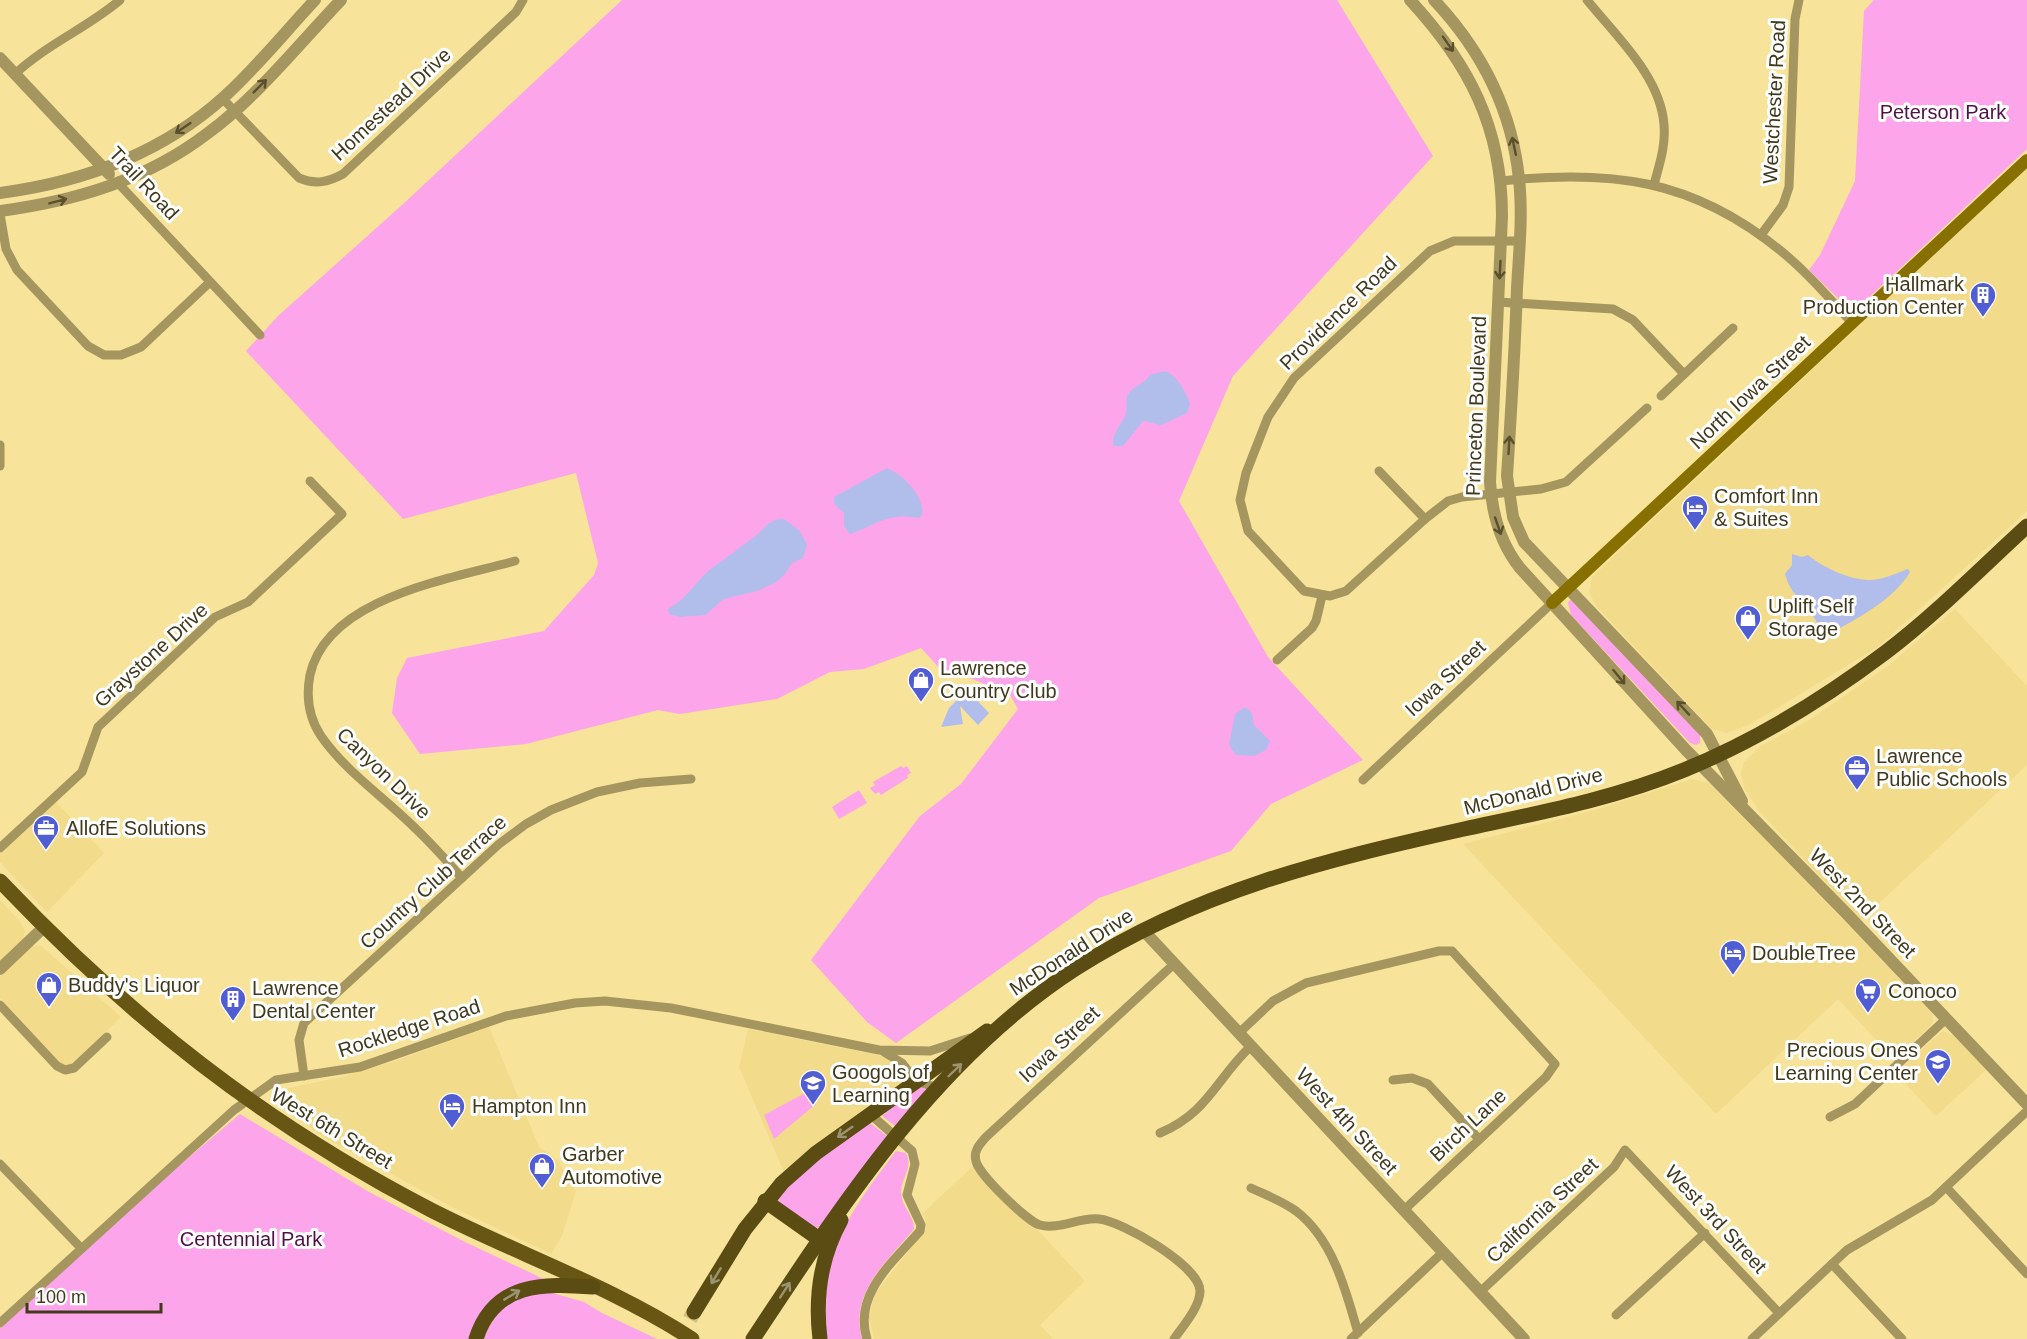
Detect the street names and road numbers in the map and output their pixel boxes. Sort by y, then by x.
street label: Westchester Road [1759,19,1789,185]
street label: Homestead Drive [327,43,455,165]
street label: Trail Road [105,142,183,224]
street label: Providence Road [1275,252,1401,374]
street label: Princeton Boulevard [1462,316,1490,496]
street label: North Iowa Street [1686,331,1815,453]
street label: Graystone Drive [90,598,212,712]
street label: Iowa Street [1401,635,1490,721]
street label: Canyon Drive [333,723,435,823]
street label: McDonald Drive [1461,763,1605,819]
street label: Country Club Terrace [356,811,510,953]
street label: West 2nd Street [1805,844,1921,962]
street label: McDonald Drive [1005,904,1137,1000]
street label: Rockledge Road [335,995,483,1061]
street label: Iowa Street [1015,1001,1104,1087]
street label: West 4th Street [1292,1063,1402,1179]
street label: West 6th Street [267,1083,397,1173]
street label: Birch Lane [1426,1084,1510,1166]
street label: California Street [1482,1153,1602,1267]
street label: West 3rd Street [1661,1161,1772,1277]

